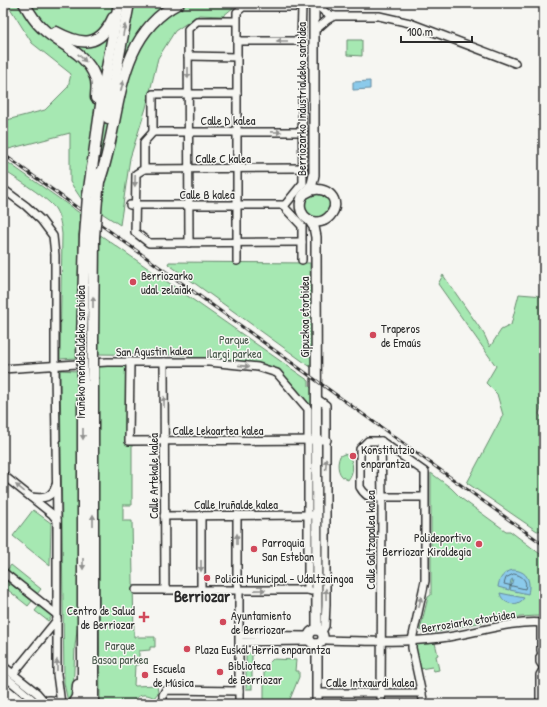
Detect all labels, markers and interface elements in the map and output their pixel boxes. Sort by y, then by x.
scale bar [401,18,472,44]
street label: Berriozarko Industrialdeko sarbidea [293,22,310,176]
one-way arrow [121,23,127,36]
text: 100 m [407,23,433,40]
one-way arrow [275,38,288,44]
one-way arrow [77,53,87,63]
one-way arrow [185,67,191,80]
one-way arrow [119,80,125,93]
street label: Calle D kalea [201,112,256,129]
one-way arrow [270,128,282,135]
street label: Calle C kalea [195,150,251,167]
one-way arrow [132,175,139,187]
street label: Calle B kalea [179,186,235,203]
place label: Berriozarko udal zelaiak [141,267,193,298]
street label: Gipuzkoa etorbidea [296,276,313,357]
marker: Berriozarko udal zelaiak [128,277,138,287]
street label: Iruñeko mendebaldeko sarbidea [72,285,89,419]
one-way arrow [90,295,96,308]
place label: Traperos de Emaús [381,320,421,351]
marker: Traperos de Emaús [368,330,378,340]
park label: Parque Ilargi parkea [206,331,262,362]
street label: San Agustin kalea [116,342,193,360]
one-way arrow [238,362,250,369]
one-way arrow [161,395,167,408]
street label: Calle Lekoartea kalea [172,422,264,439]
one-way arrow [80,428,86,441]
street label: Calle Artekale kalea [145,433,162,519]
place label: Konstitutzio enparantza [361,441,415,472]
marker: Konstitutzio enparantza [348,451,358,461]
one-way arrow [323,458,330,470]
one-way arrow [14,484,25,493]
street label: Calle Galtzapalea kalea [362,490,379,590]
street label: Calle Iruñalde kalea [194,496,278,513]
one-way arrow [90,513,96,526]
place label: Polideportivo Berriozar Kiroldegia [382,529,471,560]
one-way arrow [234,532,240,545]
place label: Parroquia San Esteban [262,534,314,565]
marker: Polideportivo Berriozar Kiroldegia [474,539,484,549]
marker: Parroquia San Esteban [249,544,259,554]
one-way arrow [80,558,86,571]
one-way arrow [198,560,204,573]
place label: Policia Municipal - Udaltzaingoa [215,570,354,587]
marker: Policia Municipal - Udaltzaingoa [202,573,212,583]
district label: Berriozar [174,585,231,607]
one-way arrow [254,587,267,593]
one-way arrow [323,587,329,600]
one-way arrow [417,596,423,609]
place label: Centro de Salud de Berriozar [67,602,135,633]
street label: Berroziarko etorbidea [420,605,516,637]
place label: Ayuntamiento de Berriozar [231,607,291,638]
marker: Centro de Salud de Berriozar [138,611,150,623]
marker: Ayuntamiento de Berriozar [218,617,228,627]
park label: Parque Basoa parkea [92,637,149,668]
place label: Plaza Euskal Herria enparantza [195,641,330,658]
marker: Plaza Euskal Herria enparantza [182,644,192,654]
place label: Biblioteca de Berriozar [228,657,283,688]
one-way arrow [54,658,60,671]
place label: Escuela de Música [153,660,194,691]
marker: Biblioteca de Berriozar [215,667,225,677]
marker: Escuela de Música [140,670,150,680]
street label: Calle Intxaurdi kalea [326,674,414,691]

